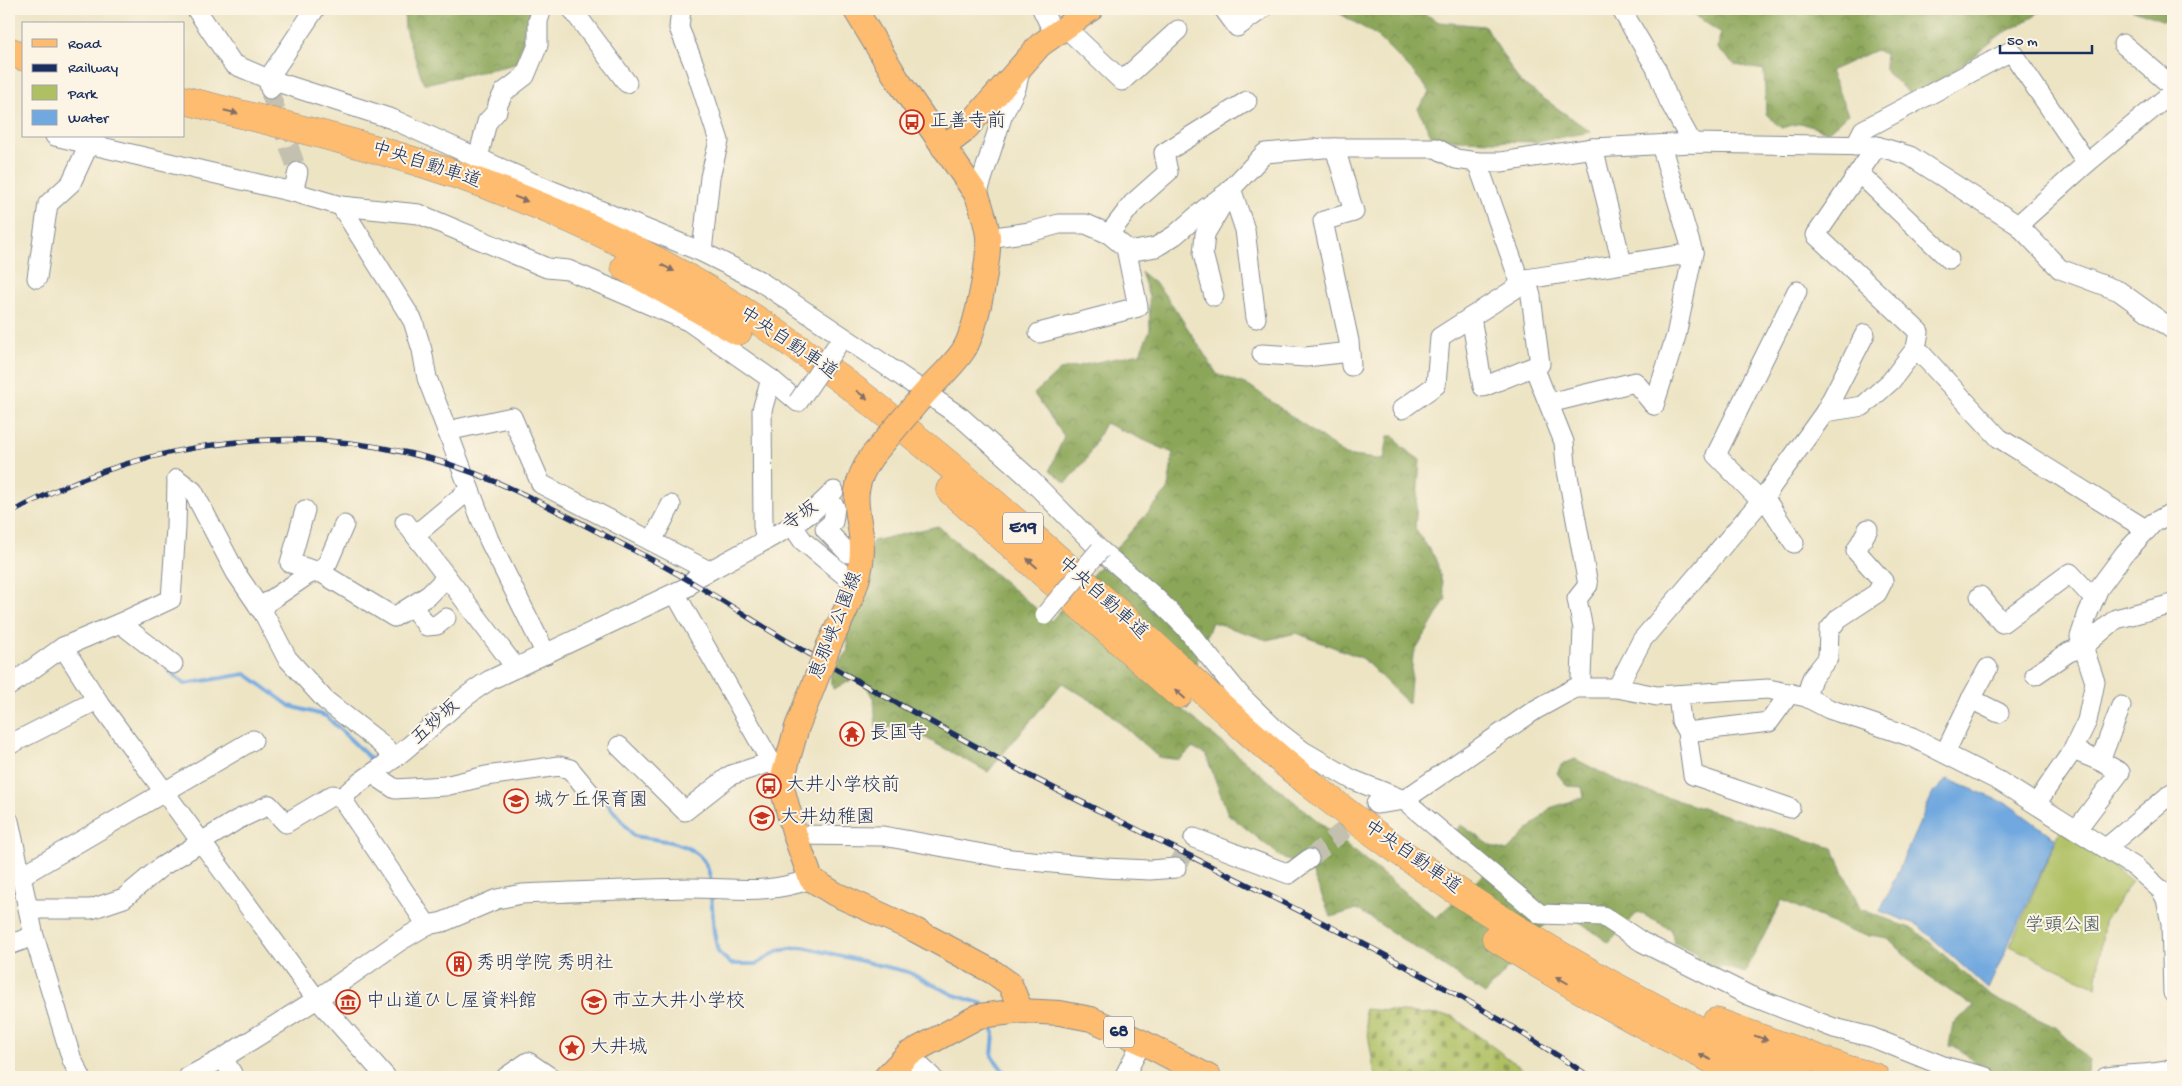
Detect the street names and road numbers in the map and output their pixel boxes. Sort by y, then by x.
street label: 中央自動車道 [368,136,484,195]
street label: 中央自動車道 [734,302,842,385]
street label: 寺坂 [778,496,823,537]
road number: E19 [1003,512,1043,544]
street label: 中央自動車道 [1052,552,1153,646]
street label: 恵那峡公園線 [805,568,868,683]
street label: 五妙坂 [406,695,465,751]
street label: 中央自動車道 [1359,815,1466,900]
road number: 68 [1104,1016,1134,1048]

